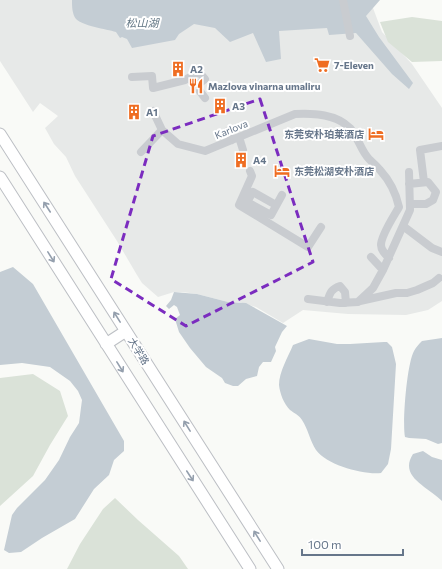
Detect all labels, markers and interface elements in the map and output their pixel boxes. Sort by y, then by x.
water label: 松山湖 [126,16,160,29]
supermarket icon: 7-Eleven [313,56,331,74]
place label: 7-Eleven [334,59,374,71]
building icon: A2 [169,60,187,78]
place label: A2 [190,63,203,75]
restaurant icon: Mazlova vinarna umaliru [187,77,205,95]
place label: Mazlova vinarna umaliru [208,80,321,92]
building icon: A3 [211,97,229,115]
place label: A3 [232,100,245,112]
building icon: A1 [125,103,143,121]
place label: A1 [146,106,158,118]
street label: Karlova [213,117,249,141]
hotel icon: 东莞安朴珀莱酒店 [367,125,385,143]
place label: 东莞安朴珀莱酒店 [284,128,364,140]
building icon: A4 [232,151,250,169]
place label: A4 [253,154,266,166]
hotel icon: 东莞松湖安朴酒店 [273,162,291,180]
place label: 东莞松湖安朴酒店 [294,165,374,177]
one-way arrow [43,202,51,213]
one-way arrow [47,251,55,262]
one-way arrow [113,311,121,323]
street label: 大学路 [126,335,152,367]
one-way arrow [117,361,125,373]
one-way arrow [183,421,191,432]
one-way arrow [186,471,194,482]
one-way arrow [253,531,261,542]
scale bar [302,531,403,557]
text: 100 m [308,537,342,551]

